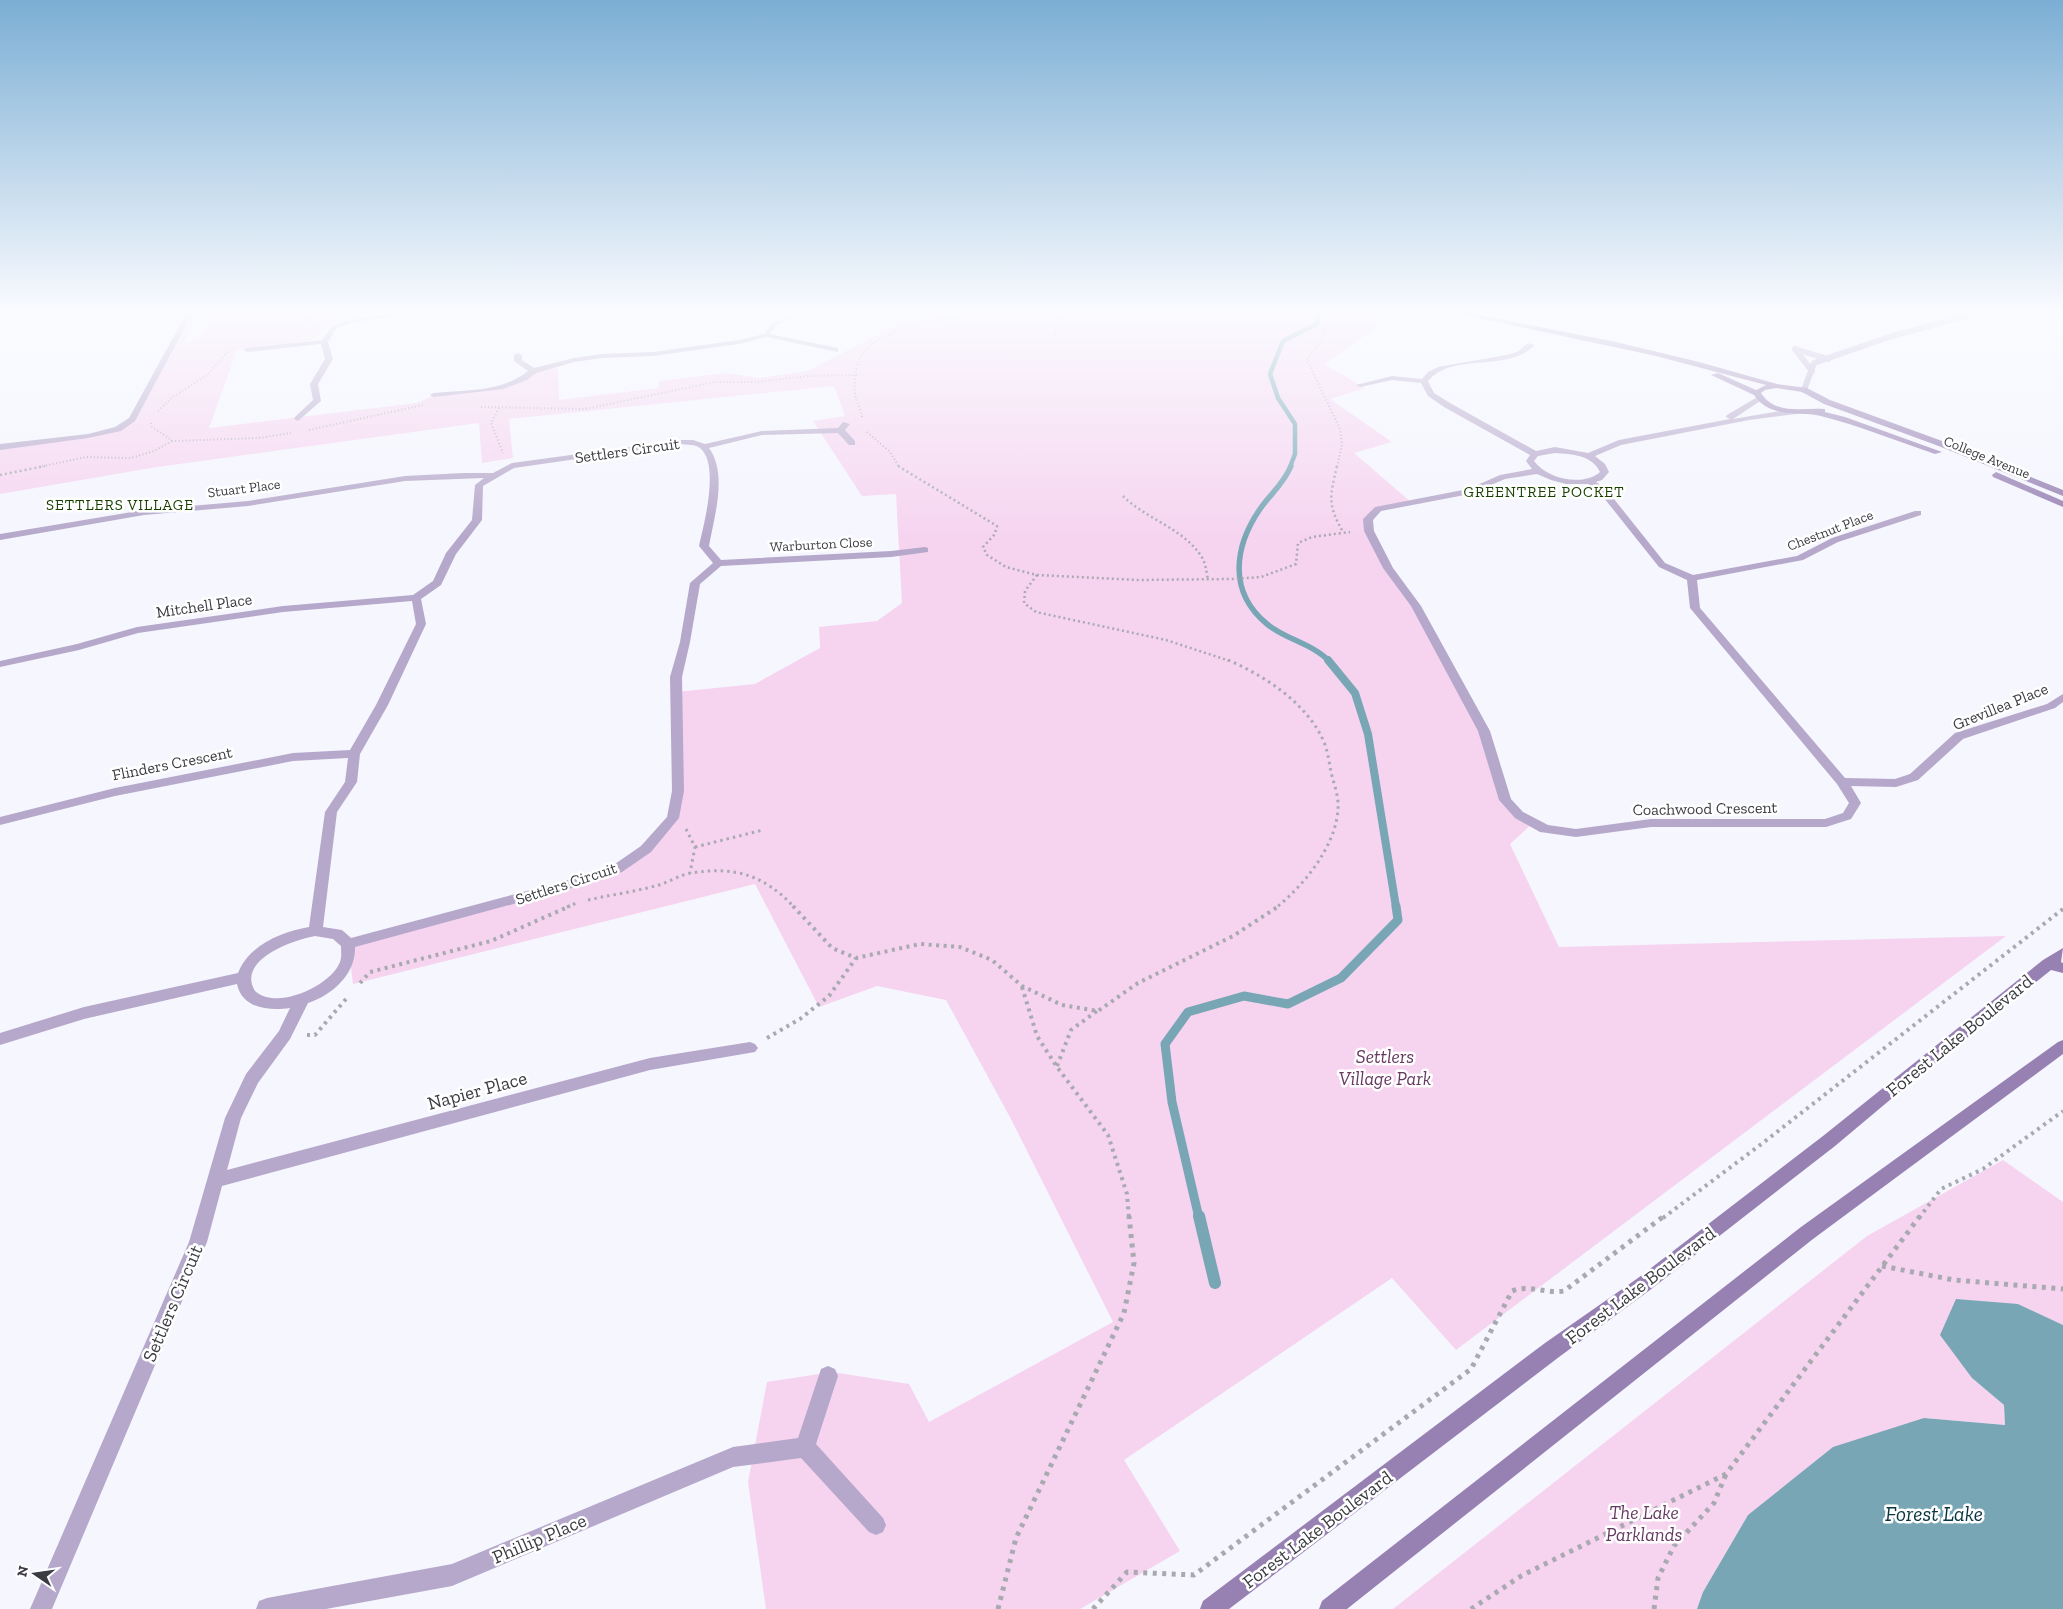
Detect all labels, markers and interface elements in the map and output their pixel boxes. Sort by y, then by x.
street label: College Avenue [1941,432,2033,483]
street label: Settlers Circuit [574,434,681,467]
street label: Stuart Place [207,476,282,501]
district label: GREENTREE POCKET [1464,483,1624,501]
district label: SETTLERS VILLAGE [46,496,194,514]
street label: Chestnut Place [1785,506,1876,555]
street label: Warburton Close [769,533,873,556]
street label: Mitchell Place [155,589,253,622]
street label: Grevillea Place [1950,679,2051,734]
street label: Flinders Crescent [110,743,234,784]
street label: Coachwood Crescent [1632,798,1778,819]
street label: Settlers Circuit [513,858,619,909]
street label: Forest Lake Boulevard [1881,969,2038,1101]
park label: Settlers Village Park [1339,1045,1431,1090]
street label: Napier Place [425,1066,530,1115]
street label: Forest Lake Boulevard [1561,1221,1720,1349]
street label: Settlers Circuit [137,1241,207,1365]
street label: Forest Lake Boulevard [1238,1465,1397,1593]
park label: The Lake Parklands [1606,1501,1682,1546]
water label: Forest Lake [1885,1501,1983,1526]
street label: Phillip Place [489,1508,590,1569]
north arrow [10,1549,60,1599]
text: N [13,1564,32,1578]

